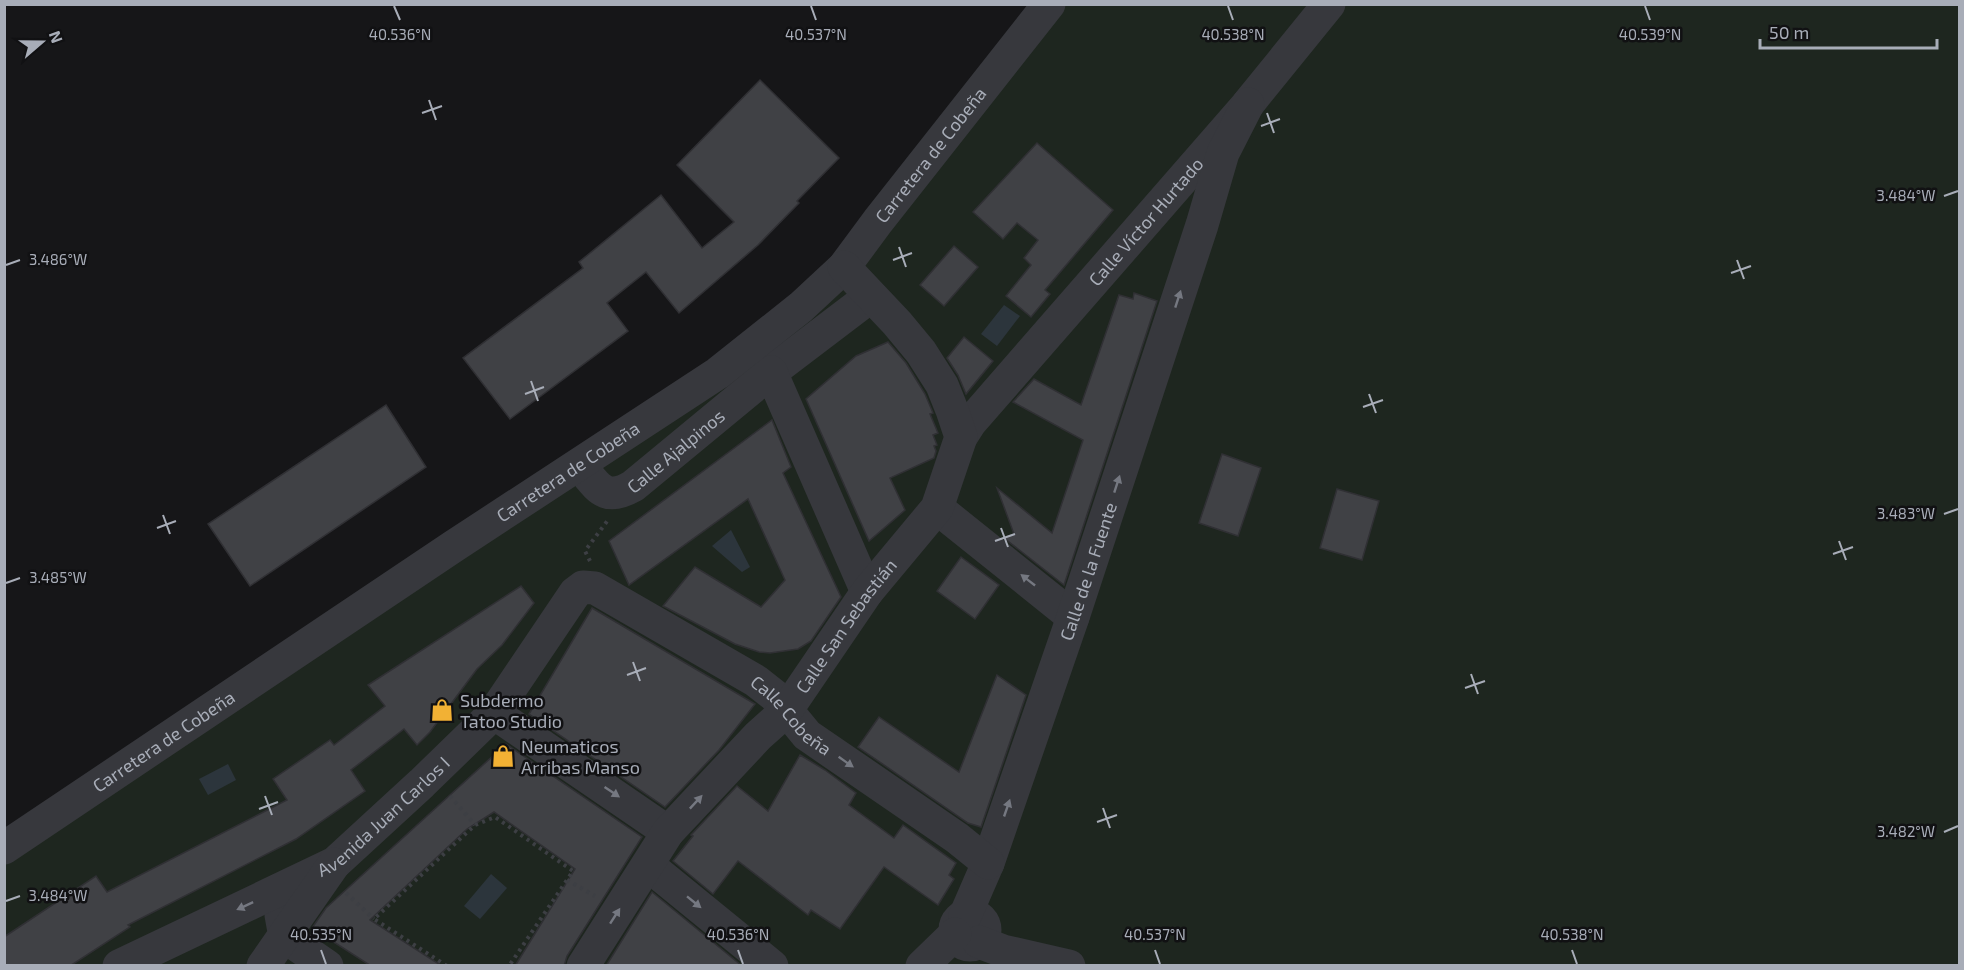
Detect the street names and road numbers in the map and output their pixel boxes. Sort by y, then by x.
street label: Carretera de Cobeña [870,82,990,227]
street label: Calle Víctor Hurtado [1084,153,1208,290]
street label: Calle Ajalpinos [622,404,729,498]
street label: Carretera de Cobeña [492,417,643,526]
street label: Calle de la Fuente [1055,500,1121,643]
street label: Calle San Sebastián [791,554,901,697]
street label: Calle Cobeña [747,670,836,760]
street label: Carretera de Cobeña [88,685,239,797]
street label: Avenida Juan Carlos I [314,752,454,881]

